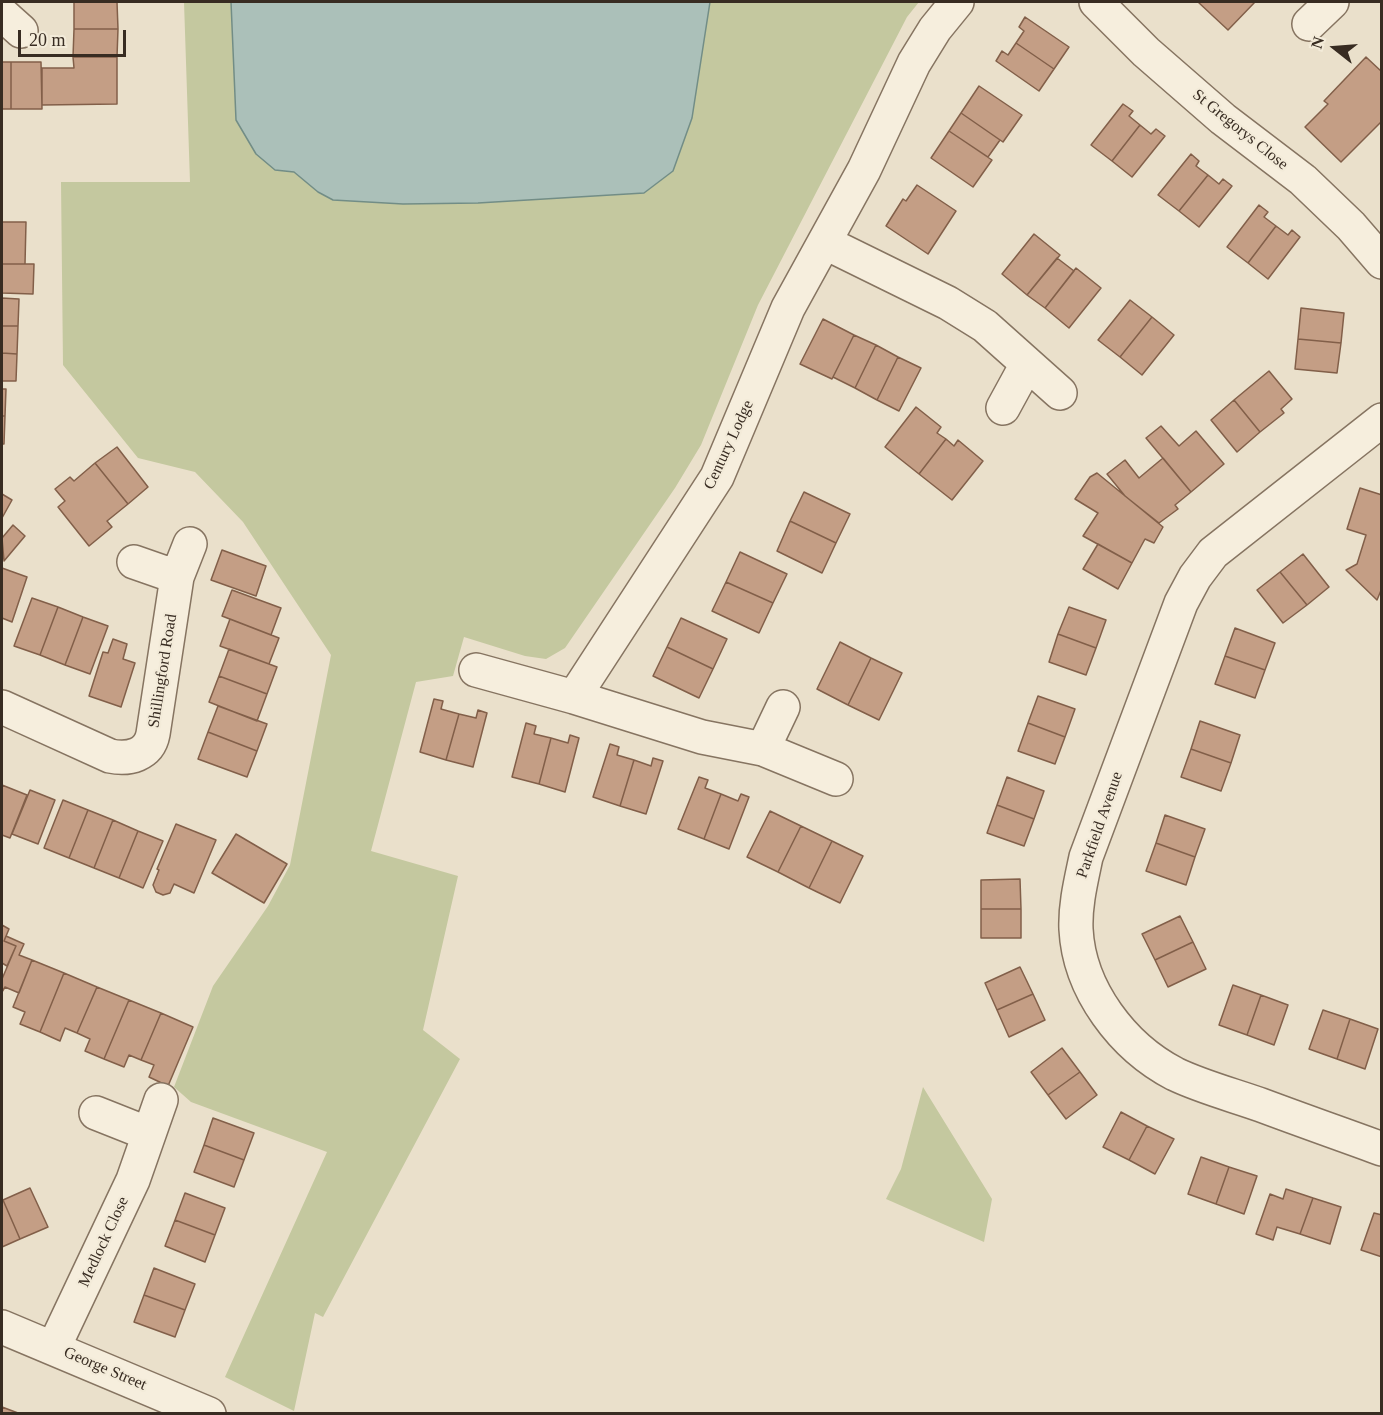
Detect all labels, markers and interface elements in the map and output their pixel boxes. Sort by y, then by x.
scale bar [21,18,129,56]
north arrow [1305,18,1365,78]
text: 20 m [29,30,66,50]
text: N [1307,35,1327,51]
street label: St Gregorys Close [1188,86,1292,174]
street label: Century Lodge [700,397,758,493]
street label: Shillingford Road [145,613,181,729]
street label: Parkfield Avenue [1073,769,1127,881]
street label: Medlock Close [75,1194,133,1290]
street label: George Street [61,1343,149,1395]

